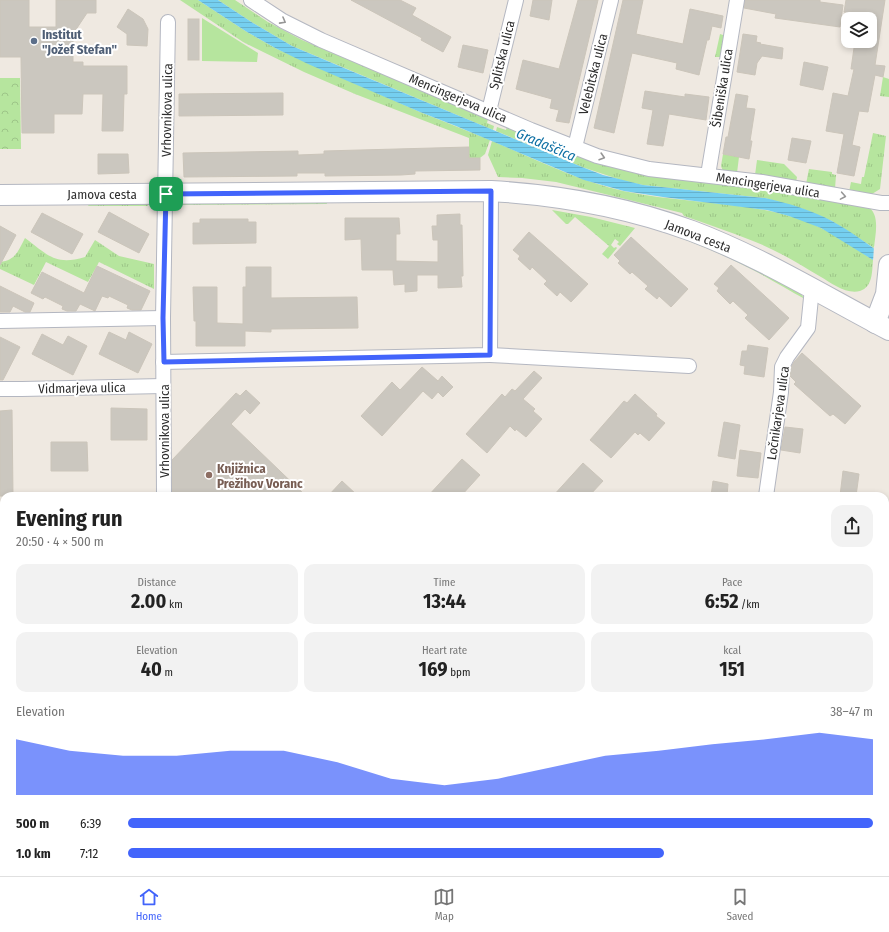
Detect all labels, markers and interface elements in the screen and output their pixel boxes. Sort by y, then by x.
map controls [841,12,877,48]
button: layers [841,12,877,48]
one-way arrow [279,16,286,24]
street label: Splitska ulica [486,19,518,91]
place label: Institut "Jožef Stefan" [42,27,117,57]
street label: Velebitska ulica [576,32,610,116]
marker: Institut "Jožef Stefan" [29,36,39,46]
street label: Šibeniška ulica [708,48,736,128]
street label: Vrhovnikova ulica [159,63,175,157]
street label: Mencingerjeva ulica [407,71,509,125]
water label: Gradaščica [514,125,578,165]
one-way arrow [599,152,606,161]
street label: Mencingerjeva ulica [715,169,821,201]
pin [149,177,183,211]
icon: arrive [155,183,177,205]
street label: Jamova cesta [67,187,137,202]
one-way arrow [840,191,846,200]
street label: Jamova cesta [663,217,733,255]
street label: Ločnikarjeva ulica [764,365,792,461]
street label: Vidmarjeva ulica [38,380,126,396]
street label: Vrhovnikova ulica [157,384,172,478]
place label: Knjižnica Prežihov Voranc [217,461,303,491]
marker: Knjižnica Prežihov Voranc [204,470,214,480]
text: Evening run [16,505,123,532]
button: share [831,505,873,547]
text: 20:50 · 4 × 500 m [16,534,104,549]
text: Distance [138,576,176,589]
text: Time [434,576,455,589]
text: Pace [722,576,742,589]
text: 2.00 [131,589,166,613]
text: 13:44 [423,589,466,613]
text: 6:52 [704,589,739,613]
text: km [166,598,183,611]
text: /km [739,598,760,611]
text: Elevation [136,644,178,657]
text: Heart rate [422,644,467,657]
text: kcal [723,644,741,657]
text: 40 [141,657,162,681]
text: 169 [419,657,448,681]
text: 151 [719,657,745,681]
text: m [162,666,173,679]
text: bpm [448,666,470,679]
text: Elevation [16,704,65,719]
text: 38–47 m [830,704,873,719]
text: 500 m [16,816,49,831]
text: 6:39 [80,816,101,831]
text: 1.0 km [16,846,51,861]
text: 7:12 [80,846,98,861]
tab: Home [136,886,162,923]
tab: Map [433,886,455,923]
tab: Saved [726,886,753,923]

